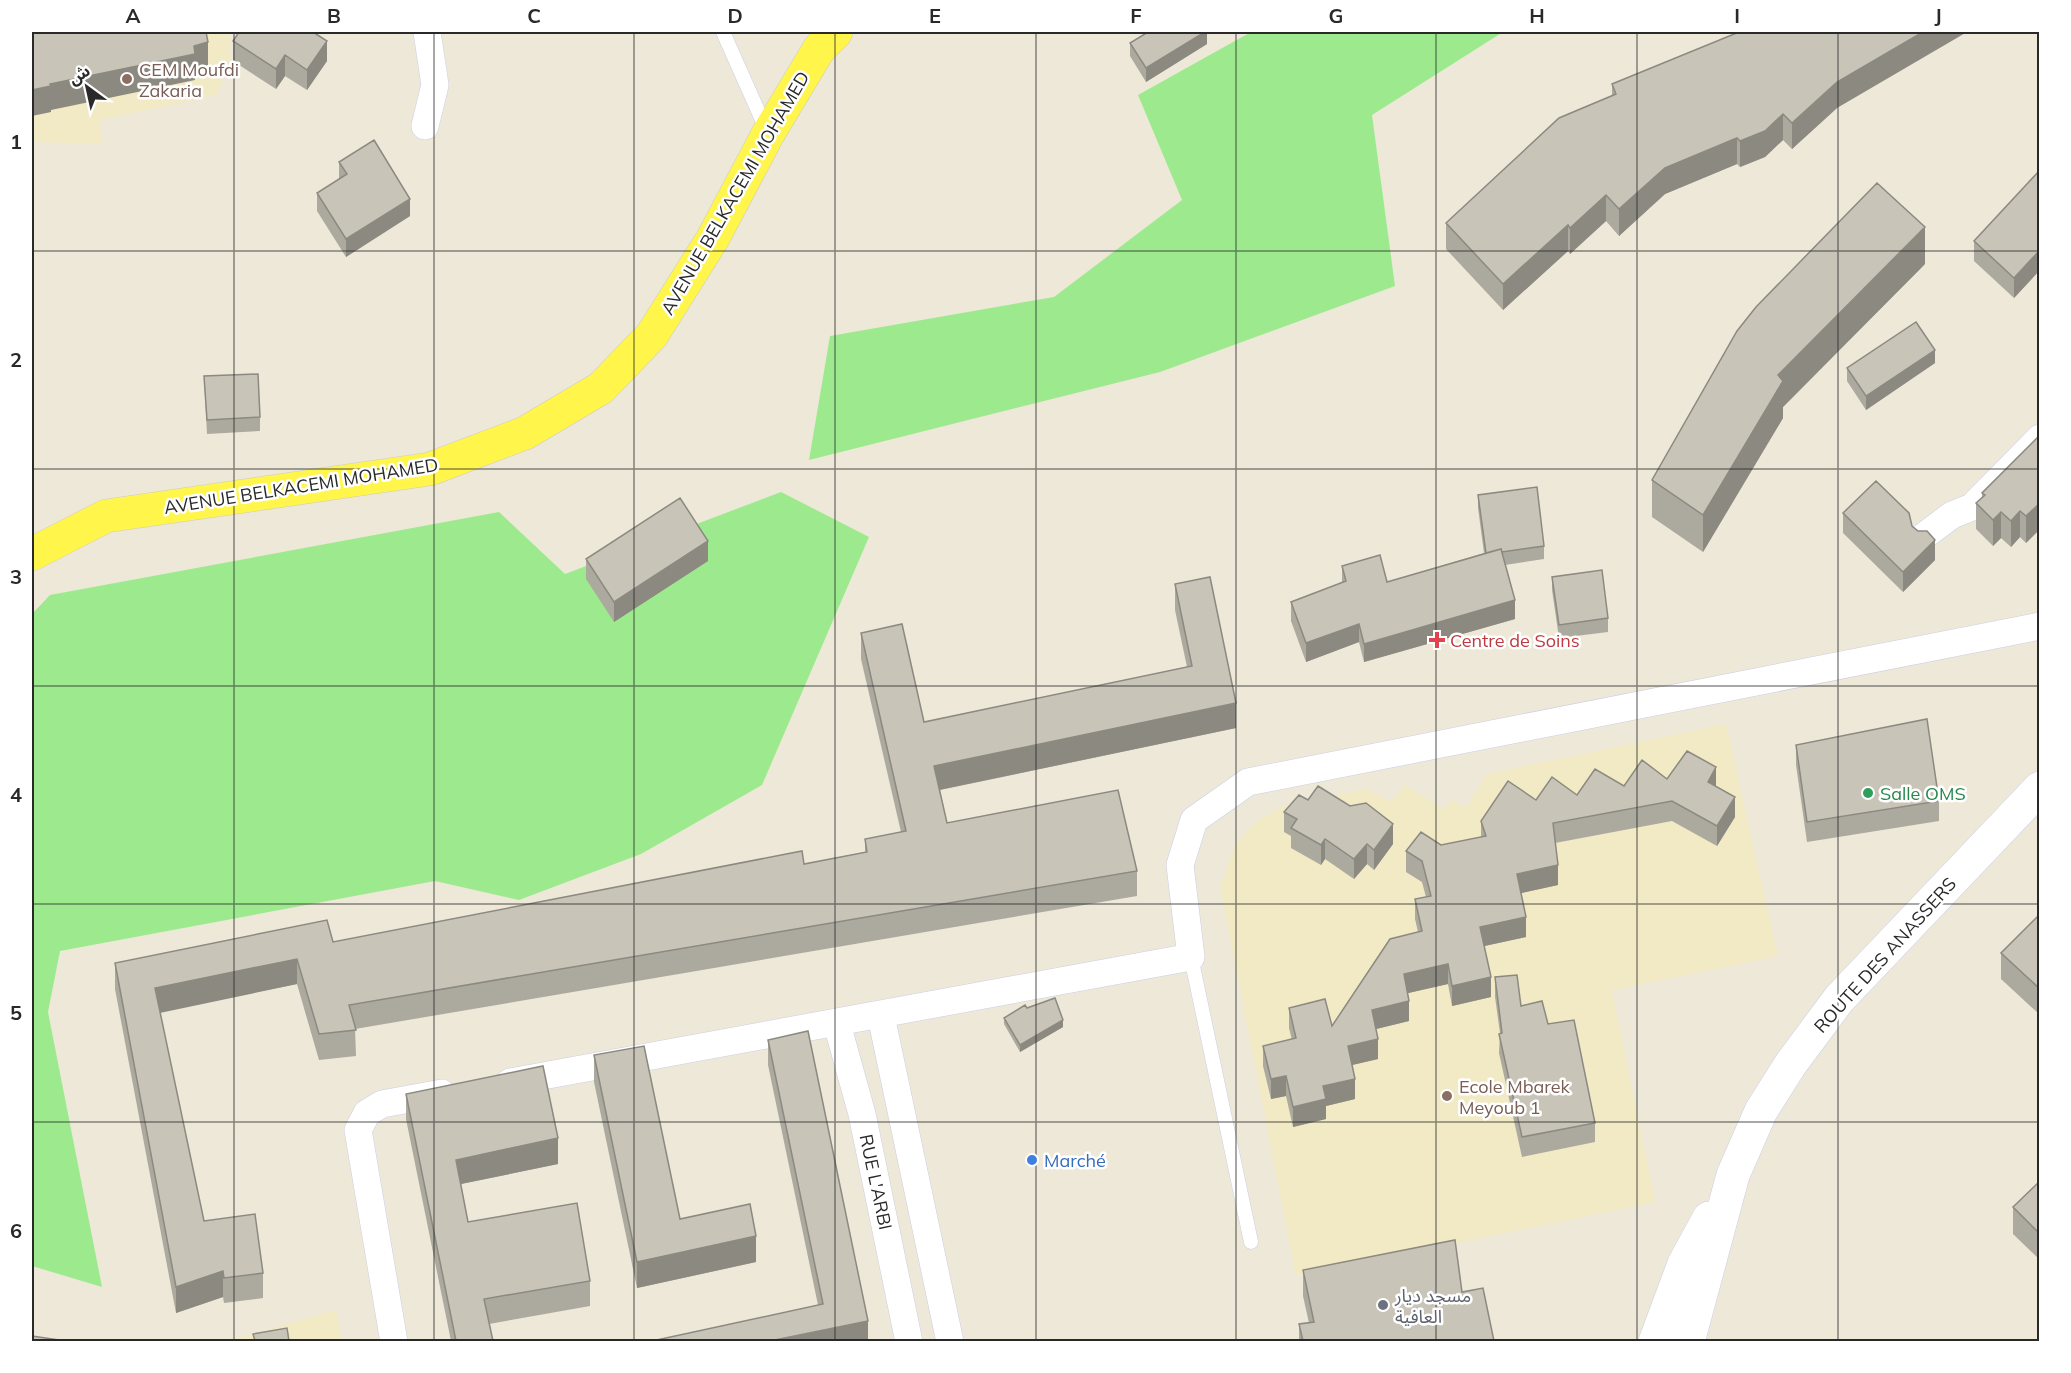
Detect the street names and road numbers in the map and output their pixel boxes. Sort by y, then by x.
street label: AVENUE BELKACEMI MOHAMED [656,67,814,319]
street label: AVENUE BELKACEMI MOHAMED [162,453,440,519]
street label: ROUTE DES ANASSERS [1809,872,1961,1038]
street label: RUE L'ARBI [855,1132,897,1232]

